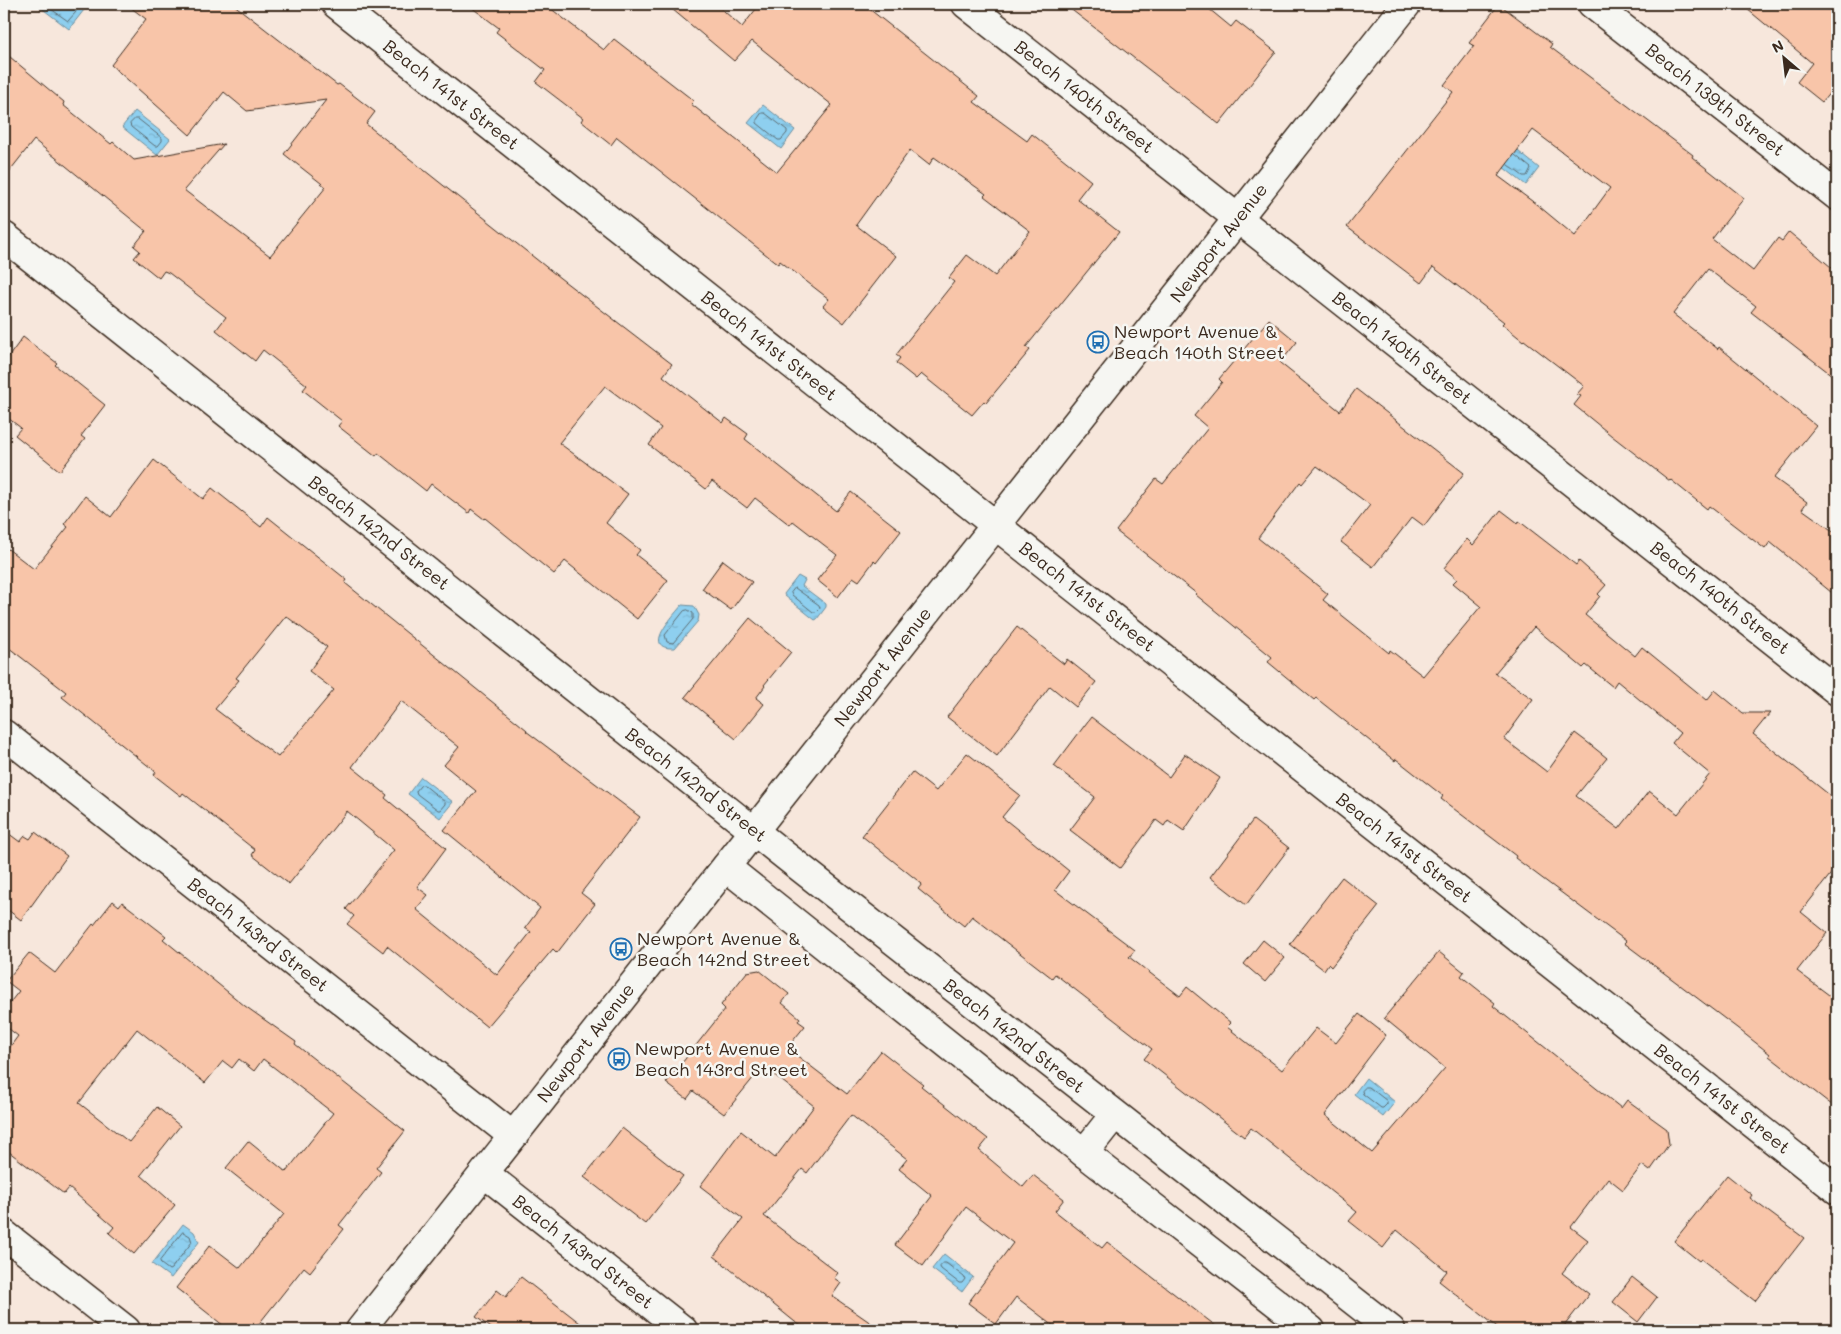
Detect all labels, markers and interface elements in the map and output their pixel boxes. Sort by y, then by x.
north arrow [1758,32,1808,82]
street label: Beach 141st Street [379,34,525,155]
street label: Beach 140th Street [1010,34,1159,158]
text: N [1769,35,1787,57]
street label: Beach 139th Street [1641,37,1790,161]
street label: Newport Avenue [1164,178,1272,307]
street label: Beach 141st Street [697,285,843,406]
street label: Beach 140th Street [1328,285,1477,409]
place label: Newport Avenue & Beach 140th Street [1114,319,1285,364]
bus stop icon: Newport Avenue & Beach 140th Street [1086,330,1110,354]
street label: Beach 142nd Street [304,469,455,595]
street label: Beach 140th Street [1646,535,1795,659]
street label: Beach 141st Street [1015,536,1161,657]
street label: Newport Avenue [828,602,936,731]
street label: Beach 142nd Street [621,721,772,847]
street label: Beach 141st Street [1332,787,1478,908]
street label: Beach 143rd Street [183,872,334,997]
place label: Newport Avenue & Beach 142nd Street [637,926,810,971]
bus stop icon: Newport Avenue & Beach 142nd Street [609,937,633,961]
street label: Beach 142nd Street [939,972,1090,1098]
street label: Newport Avenue [531,978,639,1107]
place label: Newport Avenue & Beach 143rd Street [635,1036,808,1081]
street label: Beach 141st Street [1650,1038,1796,1159]
bus stop icon: Newport Avenue & Beach 143rd Street [607,1047,631,1071]
street label: Beach 143rd Street [508,1189,659,1314]

